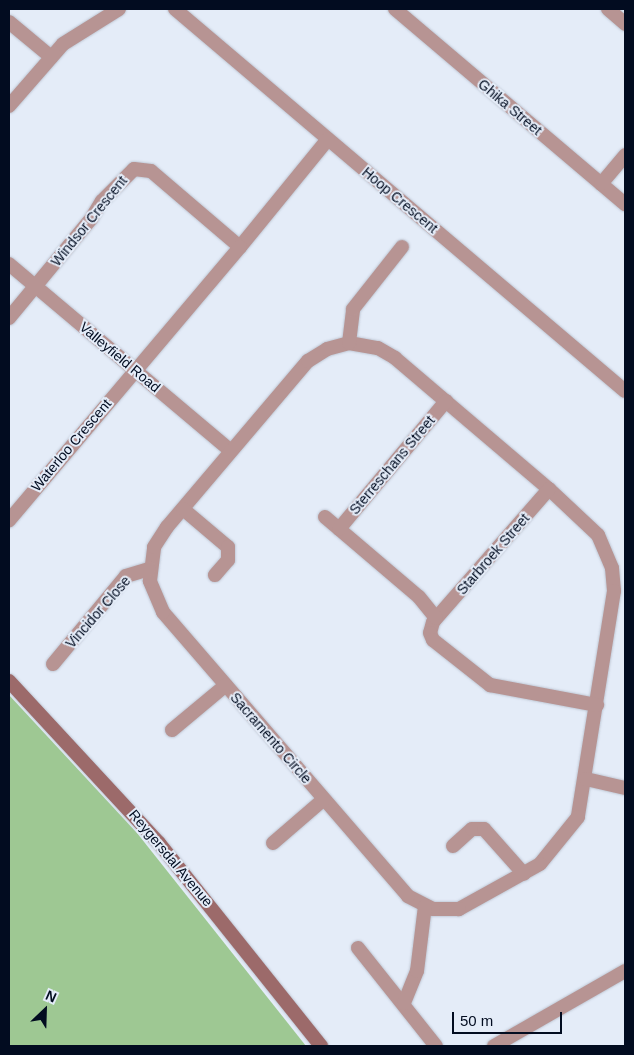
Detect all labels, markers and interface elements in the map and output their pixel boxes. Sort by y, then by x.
street label: Ghika Street [475,76,545,138]
street label: Hoop Crescent [359,164,441,236]
street label: Windsor Crescent [47,172,131,270]
street label: Valleyfield Road [76,318,164,396]
street label: Waterloo Crescent [27,395,115,495]
street label: Sterreschans Street [346,412,438,518]
street label: Starbroek Street [453,510,533,598]
street label: Vincidor Close [62,573,134,651]
street label: Sacramento Circle [227,689,315,787]
street label: Reygersdal Avenue [125,806,217,910]
north arrow [20,985,70,1035]
text: N [43,987,59,1006]
scale bar [454,1002,564,1034]
text: 50 m [460,1012,493,1029]

